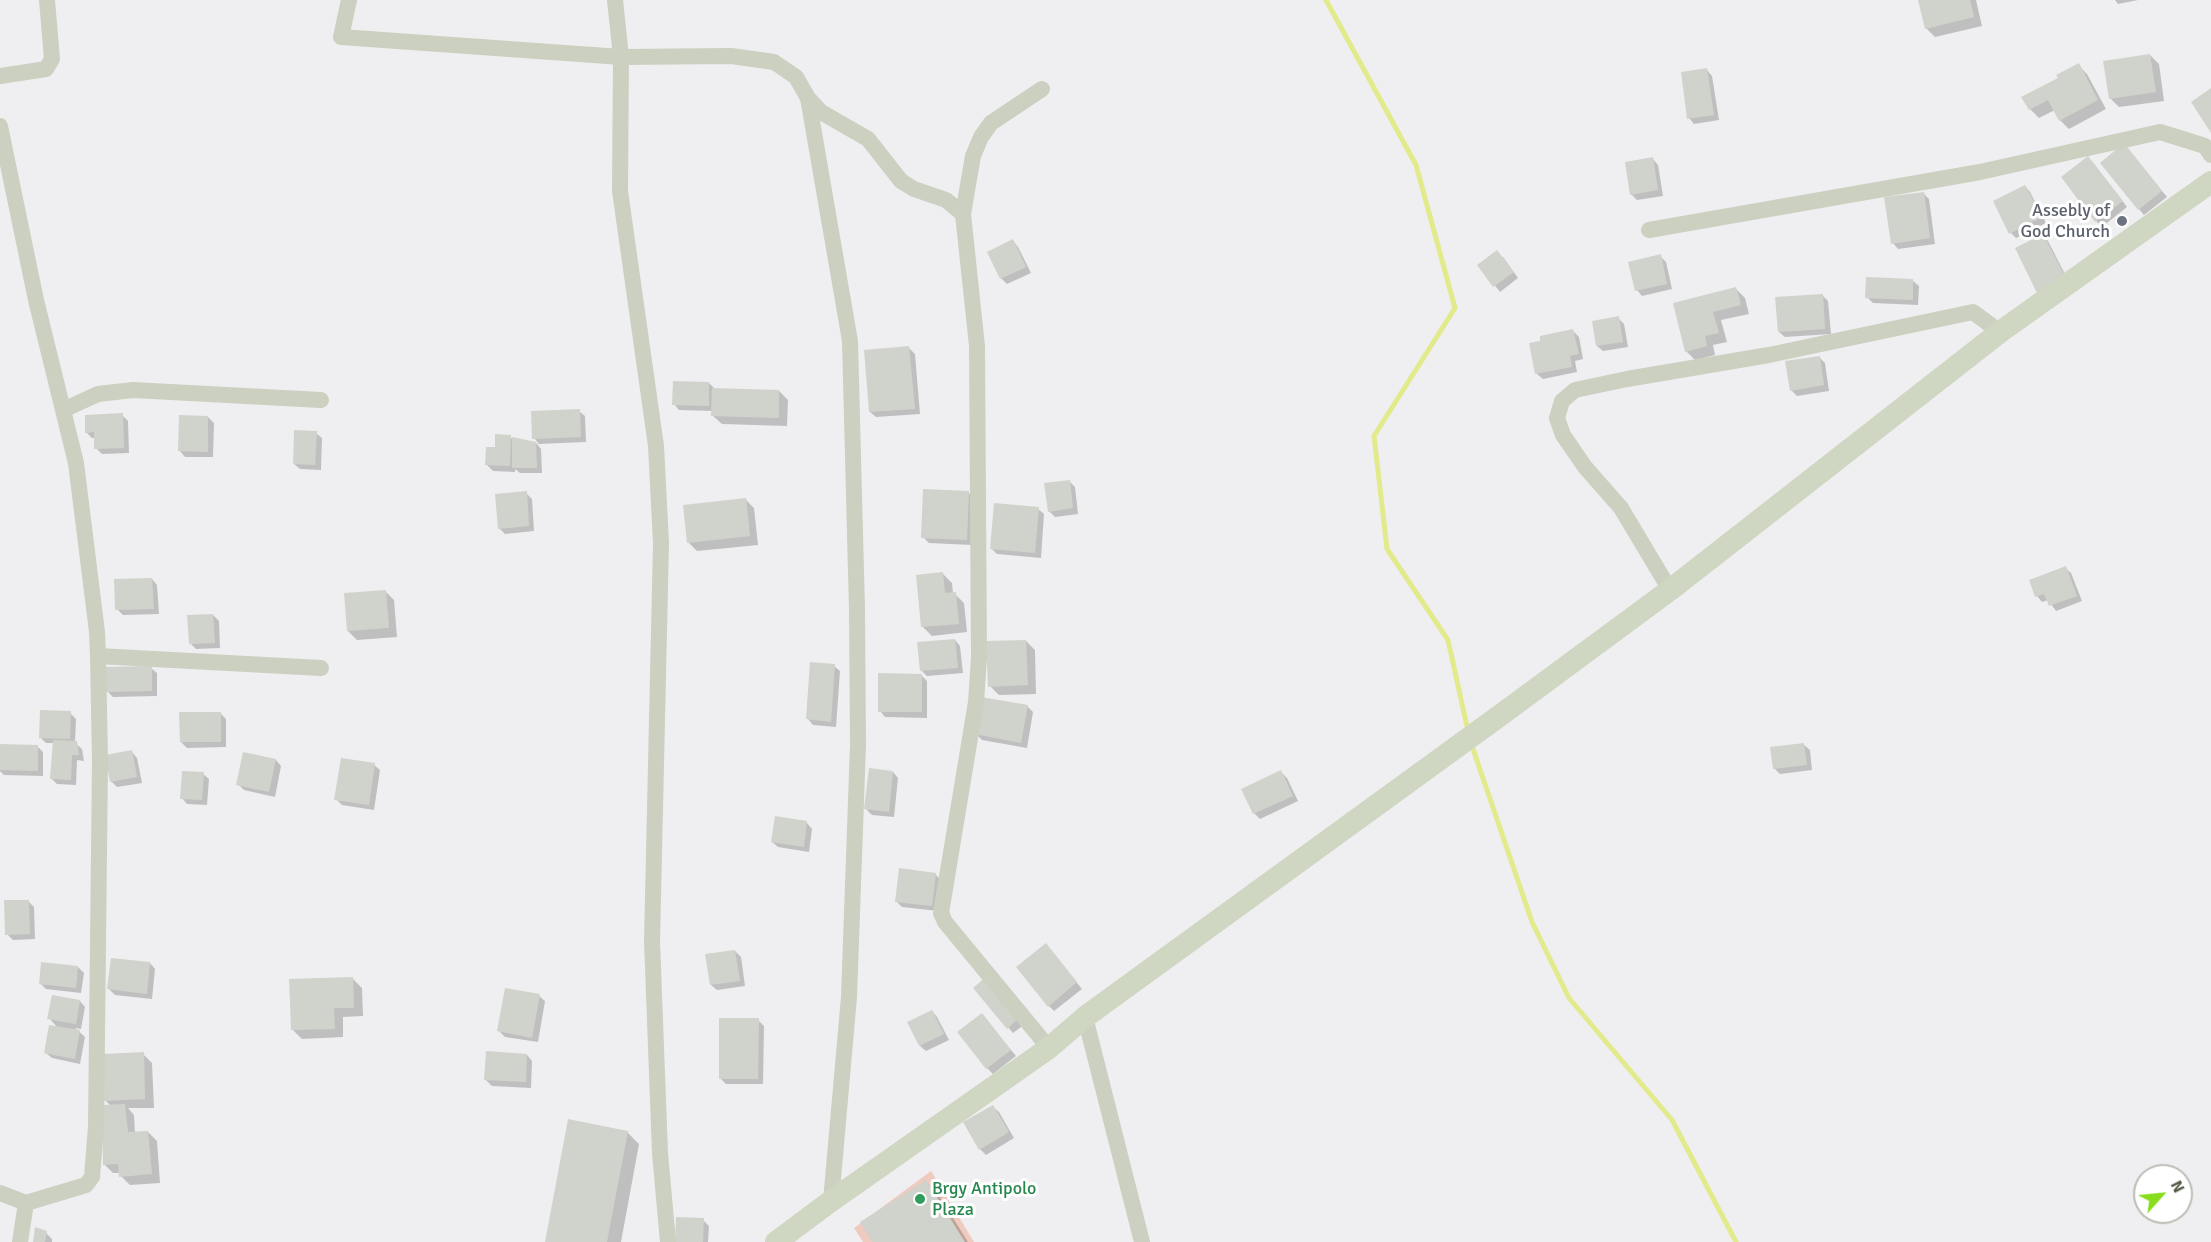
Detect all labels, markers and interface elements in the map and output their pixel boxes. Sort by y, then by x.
place label: Assebly of God Church [2020,200,2110,242]
marker: Assebly of God Church [2115,214,2129,228]
north arrow [2133,1164,2193,1224]
text: N [2166,1177,2189,1196]
place label: Brgy Antipolo Plaza [932,1178,1036,1220]
marker: Brgy Antipolo Plaza [913,1192,927,1206]

